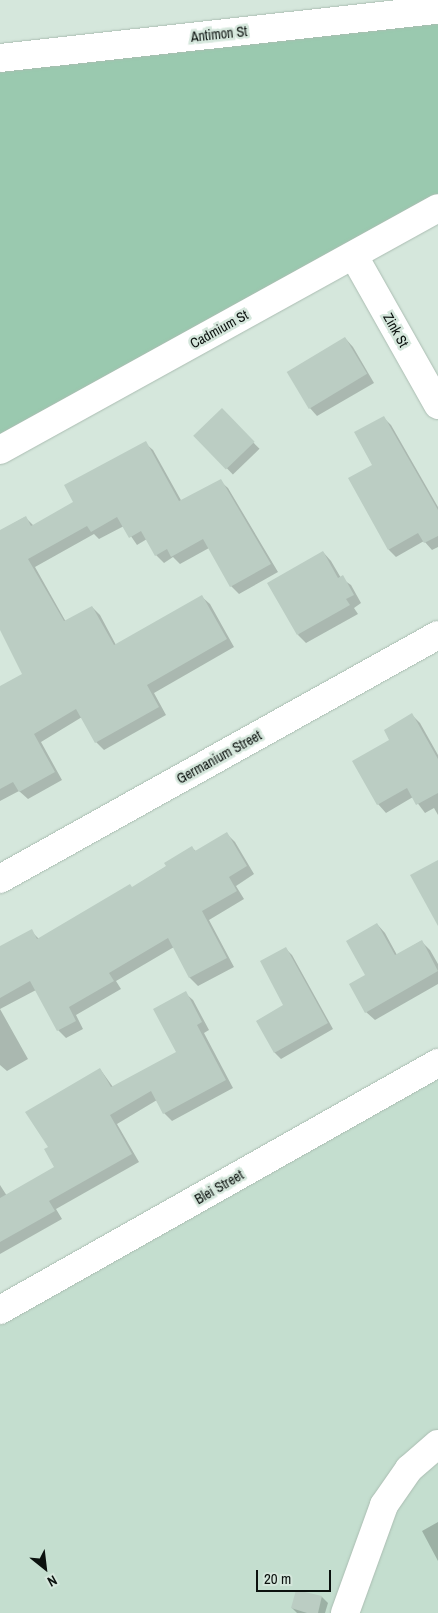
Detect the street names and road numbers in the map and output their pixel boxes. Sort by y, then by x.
street label: Antimon St [190,23,248,45]
street label: Cadmium St [187,306,251,352]
street label: Zink St [380,310,412,350]
street label: Germanium Street [174,727,264,787]
street label: Blei Street [192,1166,246,1208]

